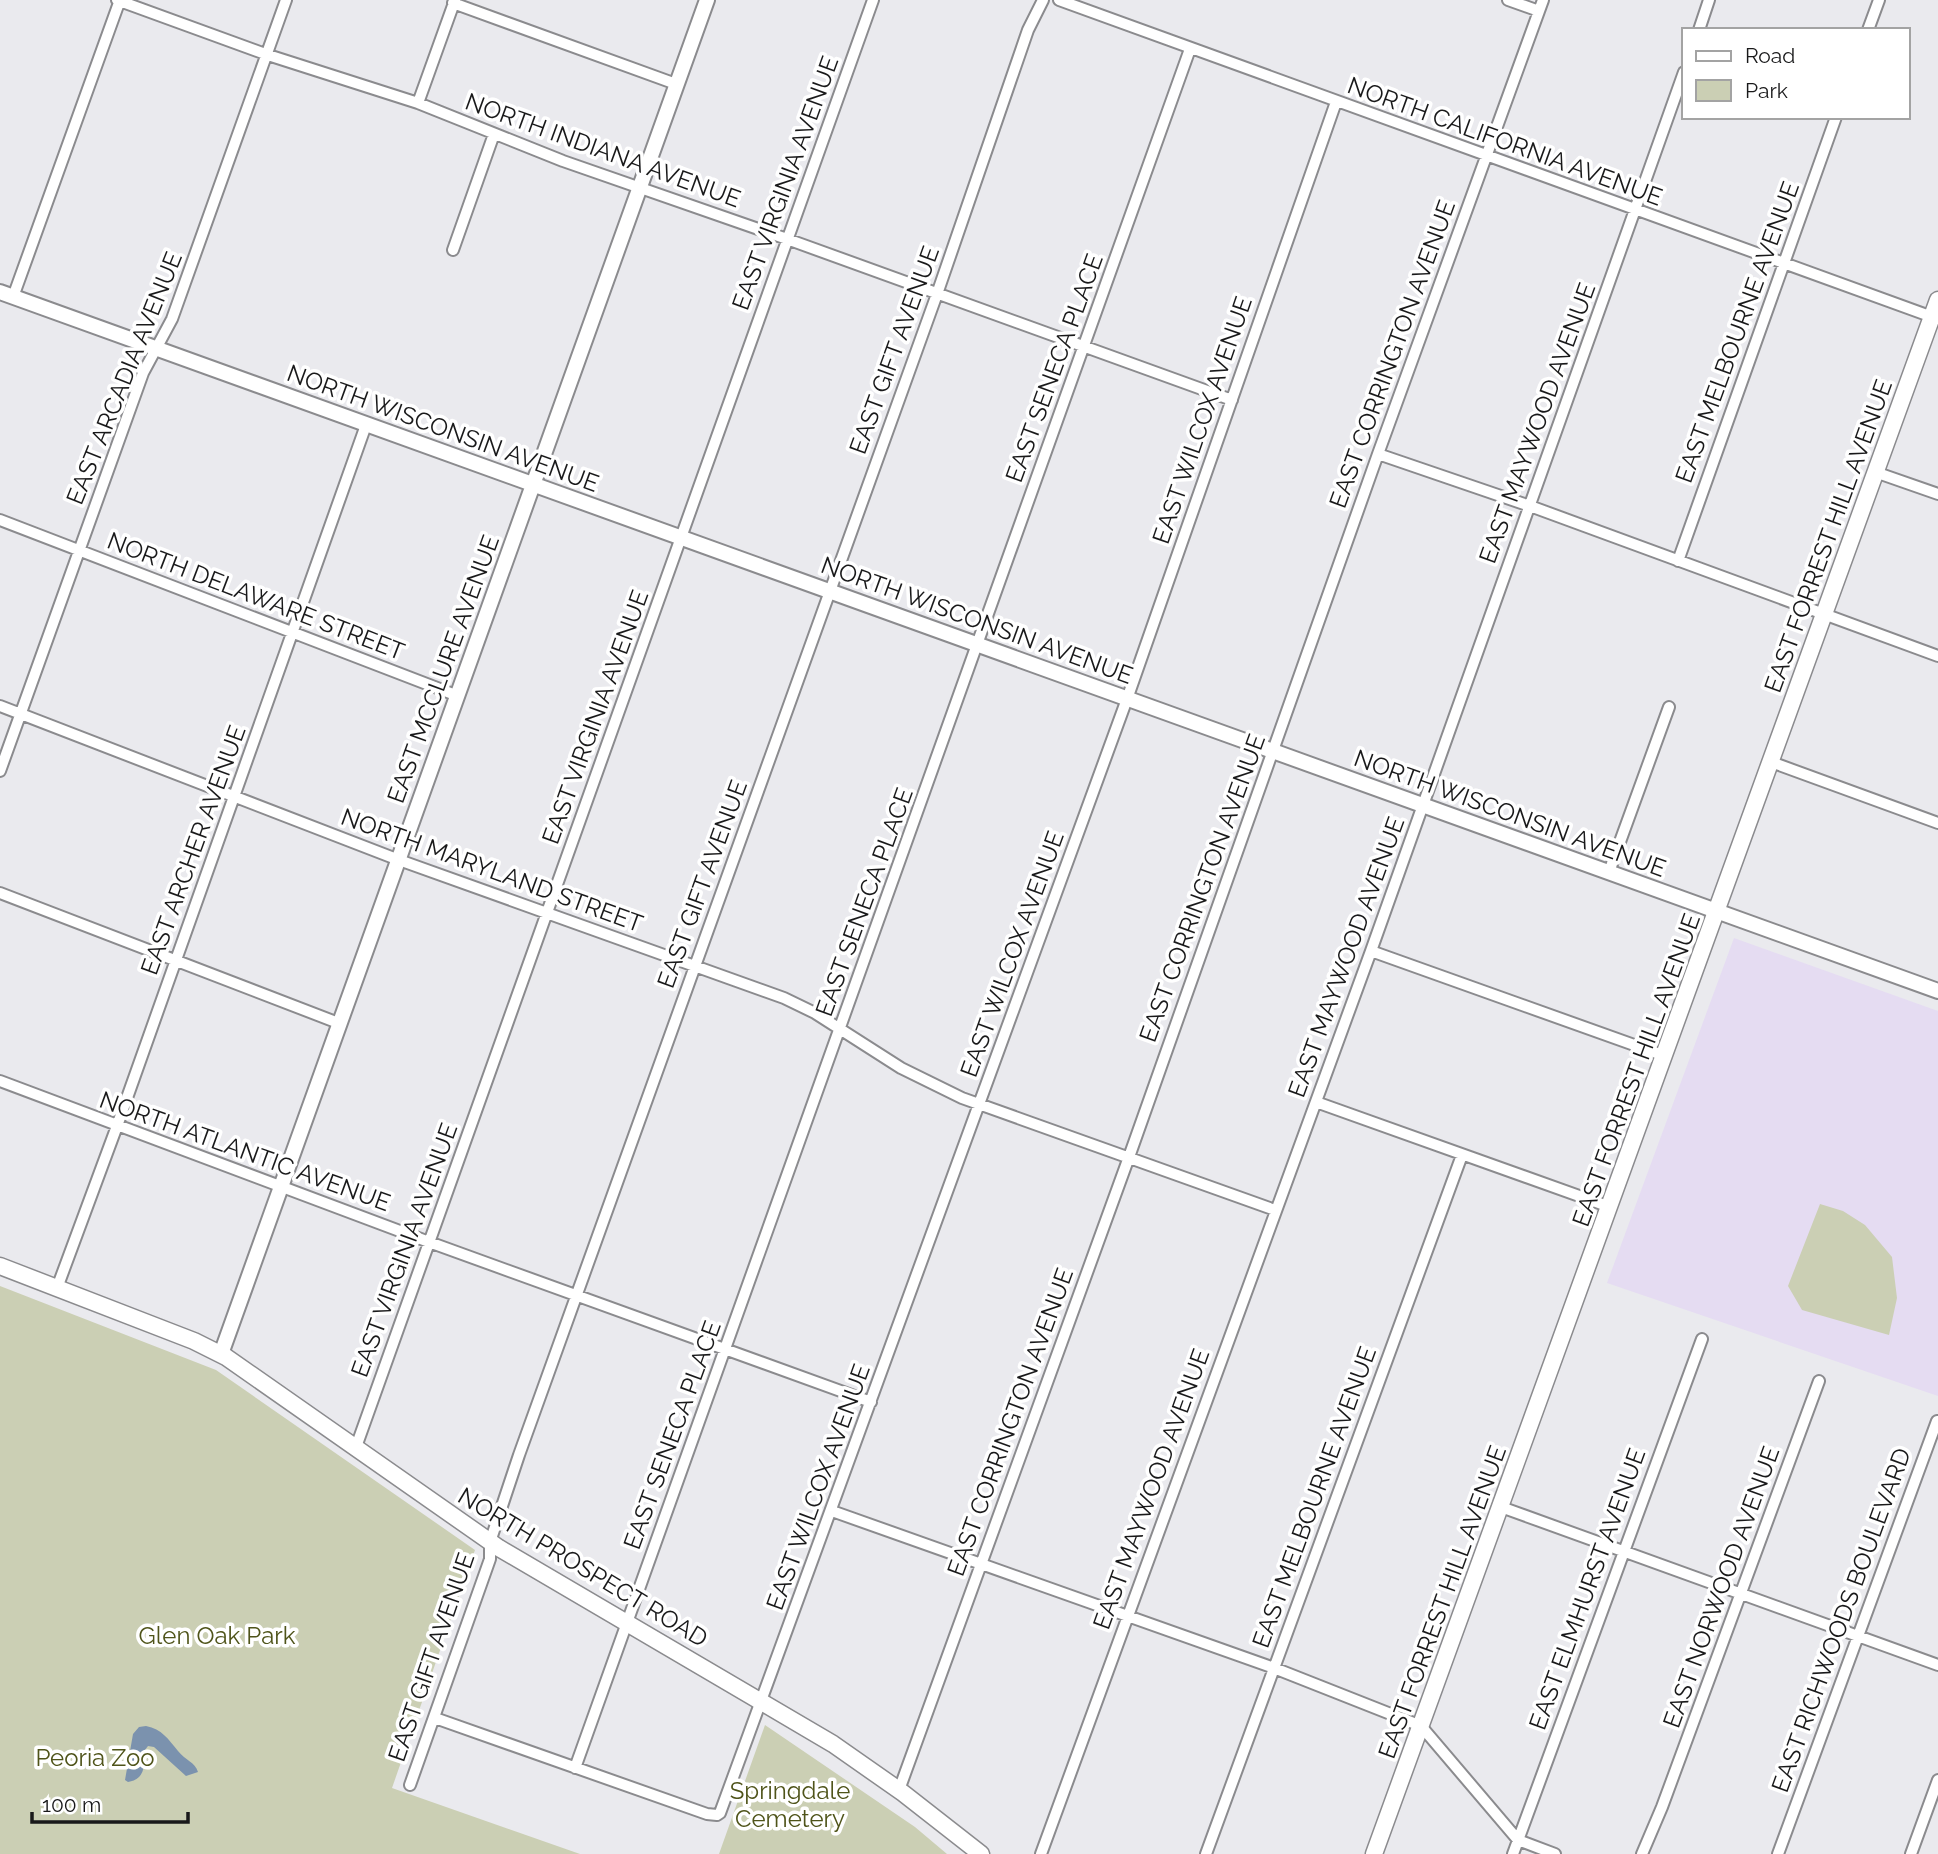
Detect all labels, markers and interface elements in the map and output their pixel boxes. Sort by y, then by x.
legend [1682,28,1910,119]
text: Road [1745,43,1795,68]
street label: EAST VIRGINIA AVENUE [726,52,844,314]
street label: NORTH CALIFORNIA AVENUE [1344,70,1666,212]
text: Park [1745,78,1788,103]
street label: NORTH INDIANA AVENUE [461,87,745,213]
street label: EAST MELBOURNE AVENUE [1669,178,1805,486]
street label: EAST CORRINGTON AVENUE [1323,196,1461,512]
street label: EAST GIFT AVENUE [843,242,945,458]
street label: EAST ARCADIA AVENUE [60,248,188,508]
street label: EAST SENECA PLACE [999,250,1109,486]
street label: EAST MAYWOOD AVENUE [1473,279,1601,567]
street label: EAST WILCOX AVENUE [1146,293,1258,547]
street label: NORTH WISCONSIN AVENUE [283,358,603,498]
street label: EAST FORREST HILL AVENUE [1758,376,1898,696]
street label: NORTH DELAWARE STREET [103,526,409,666]
street label: EAST MCCLURE AVENUE [381,531,505,807]
street label: NORTH WISCONSIN AVENUE [817,550,1137,690]
street label: EAST VIRGINIA AVENUE [536,586,654,848]
street label: EAST ARCHER AVENUE [134,721,252,979]
street label: EAST CORRINGTON AVENUE [1133,730,1271,1046]
street label: NORTH WISCONSIN AVENUE [1350,743,1670,883]
street label: EAST GIFT AVENUE [651,776,753,992]
street label: EAST SENECA PLACE [809,784,919,1020]
street label: NORTH MARYLAND STREET [337,802,647,938]
street label: EAST MAYWOOD AVENUE [1282,813,1410,1101]
street label: EAST WILCOX AVENUE [954,827,1070,1081]
street label: EAST FORREST HILL AVENUE [1566,910,1706,1230]
street label: NORTH ATLANTIC AVENUE [96,1085,394,1217]
street label: EAST VIRGINIA AVENUE [345,1119,463,1381]
street label: EAST CORRINGTON AVENUE [941,1264,1079,1580]
street label: EAST SENECA PLACE [617,1317,727,1553]
street label: EAST MELBOURNE AVENUE [1246,1343,1382,1651]
street label: EAST MAYWOOD AVENUE [1087,1345,1215,1633]
street label: EAST WILCOX AVENUE [760,1360,876,1614]
street label: EAST FORREST HILL AVENUE [1372,1442,1512,1762]
street label: EAST NORWOOD AVENUE [1657,1442,1785,1732]
street label: EAST ELMHURST AVENUE [1523,1444,1651,1734]
street label: EAST RICHWOODS BOULEVARD [1765,1444,1917,1796]
street label: NORTH PROSPECT ROAD [453,1481,713,1653]
street label: EAST GIFT AVENUE [382,1549,480,1765]
park label: Glen Oak Park [139,1621,296,1650]
park label: Peoria Zoo [35,1743,155,1772]
park label: Springdale Cemetery [730,1776,850,1833]
scale bar [32,1780,187,1824]
text: 100 m [42,1792,101,1817]

